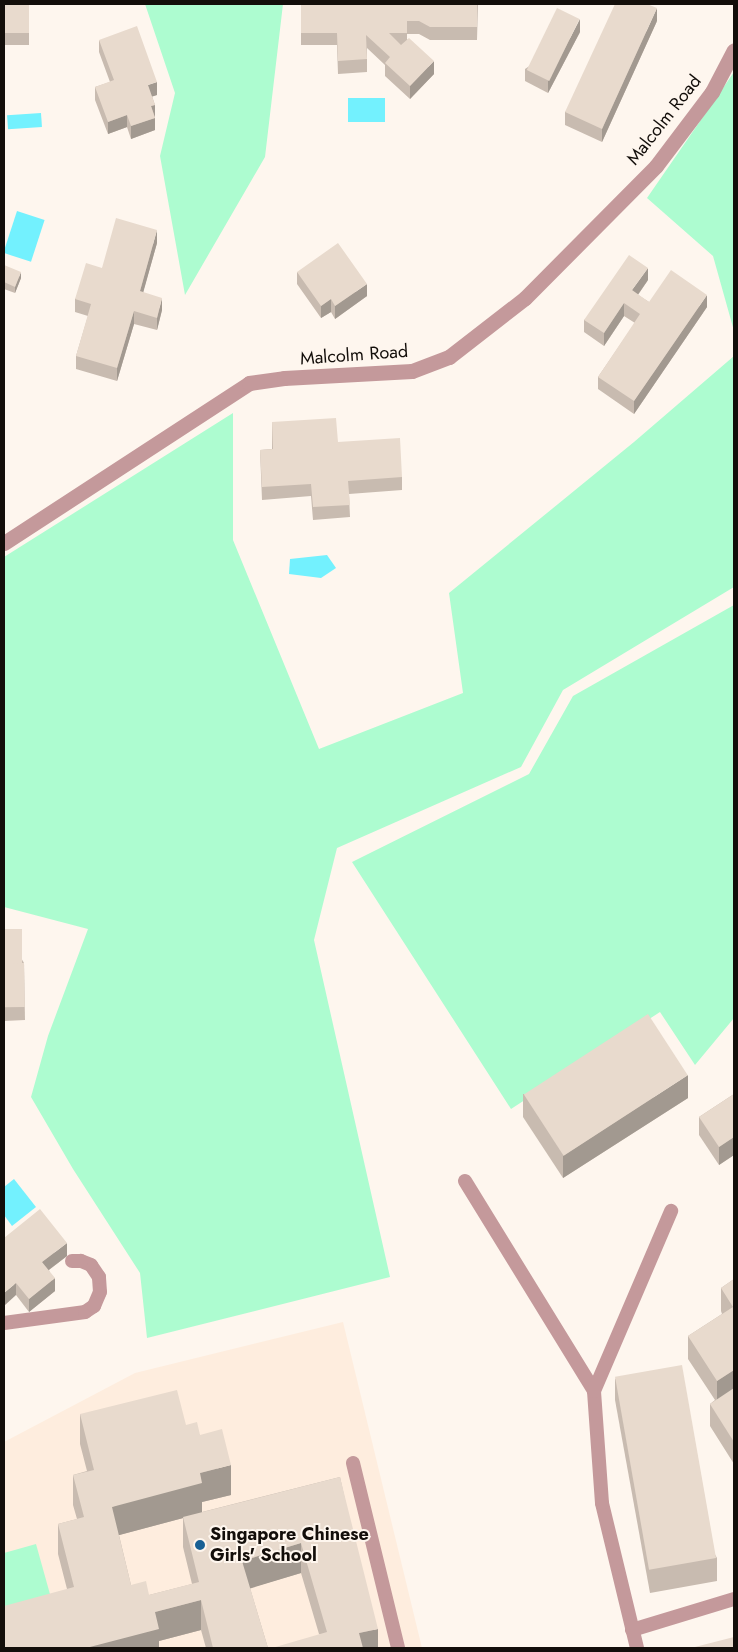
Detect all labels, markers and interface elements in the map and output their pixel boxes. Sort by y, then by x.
street label: Malcolm Road [622,71,706,169]
street label: Malcolm Road [299,340,409,370]
place label: Singapore Chinese Girls' School [210,1524,369,1566]
marker: Singapore Chinese Girls' School [194,1539,206,1551]

